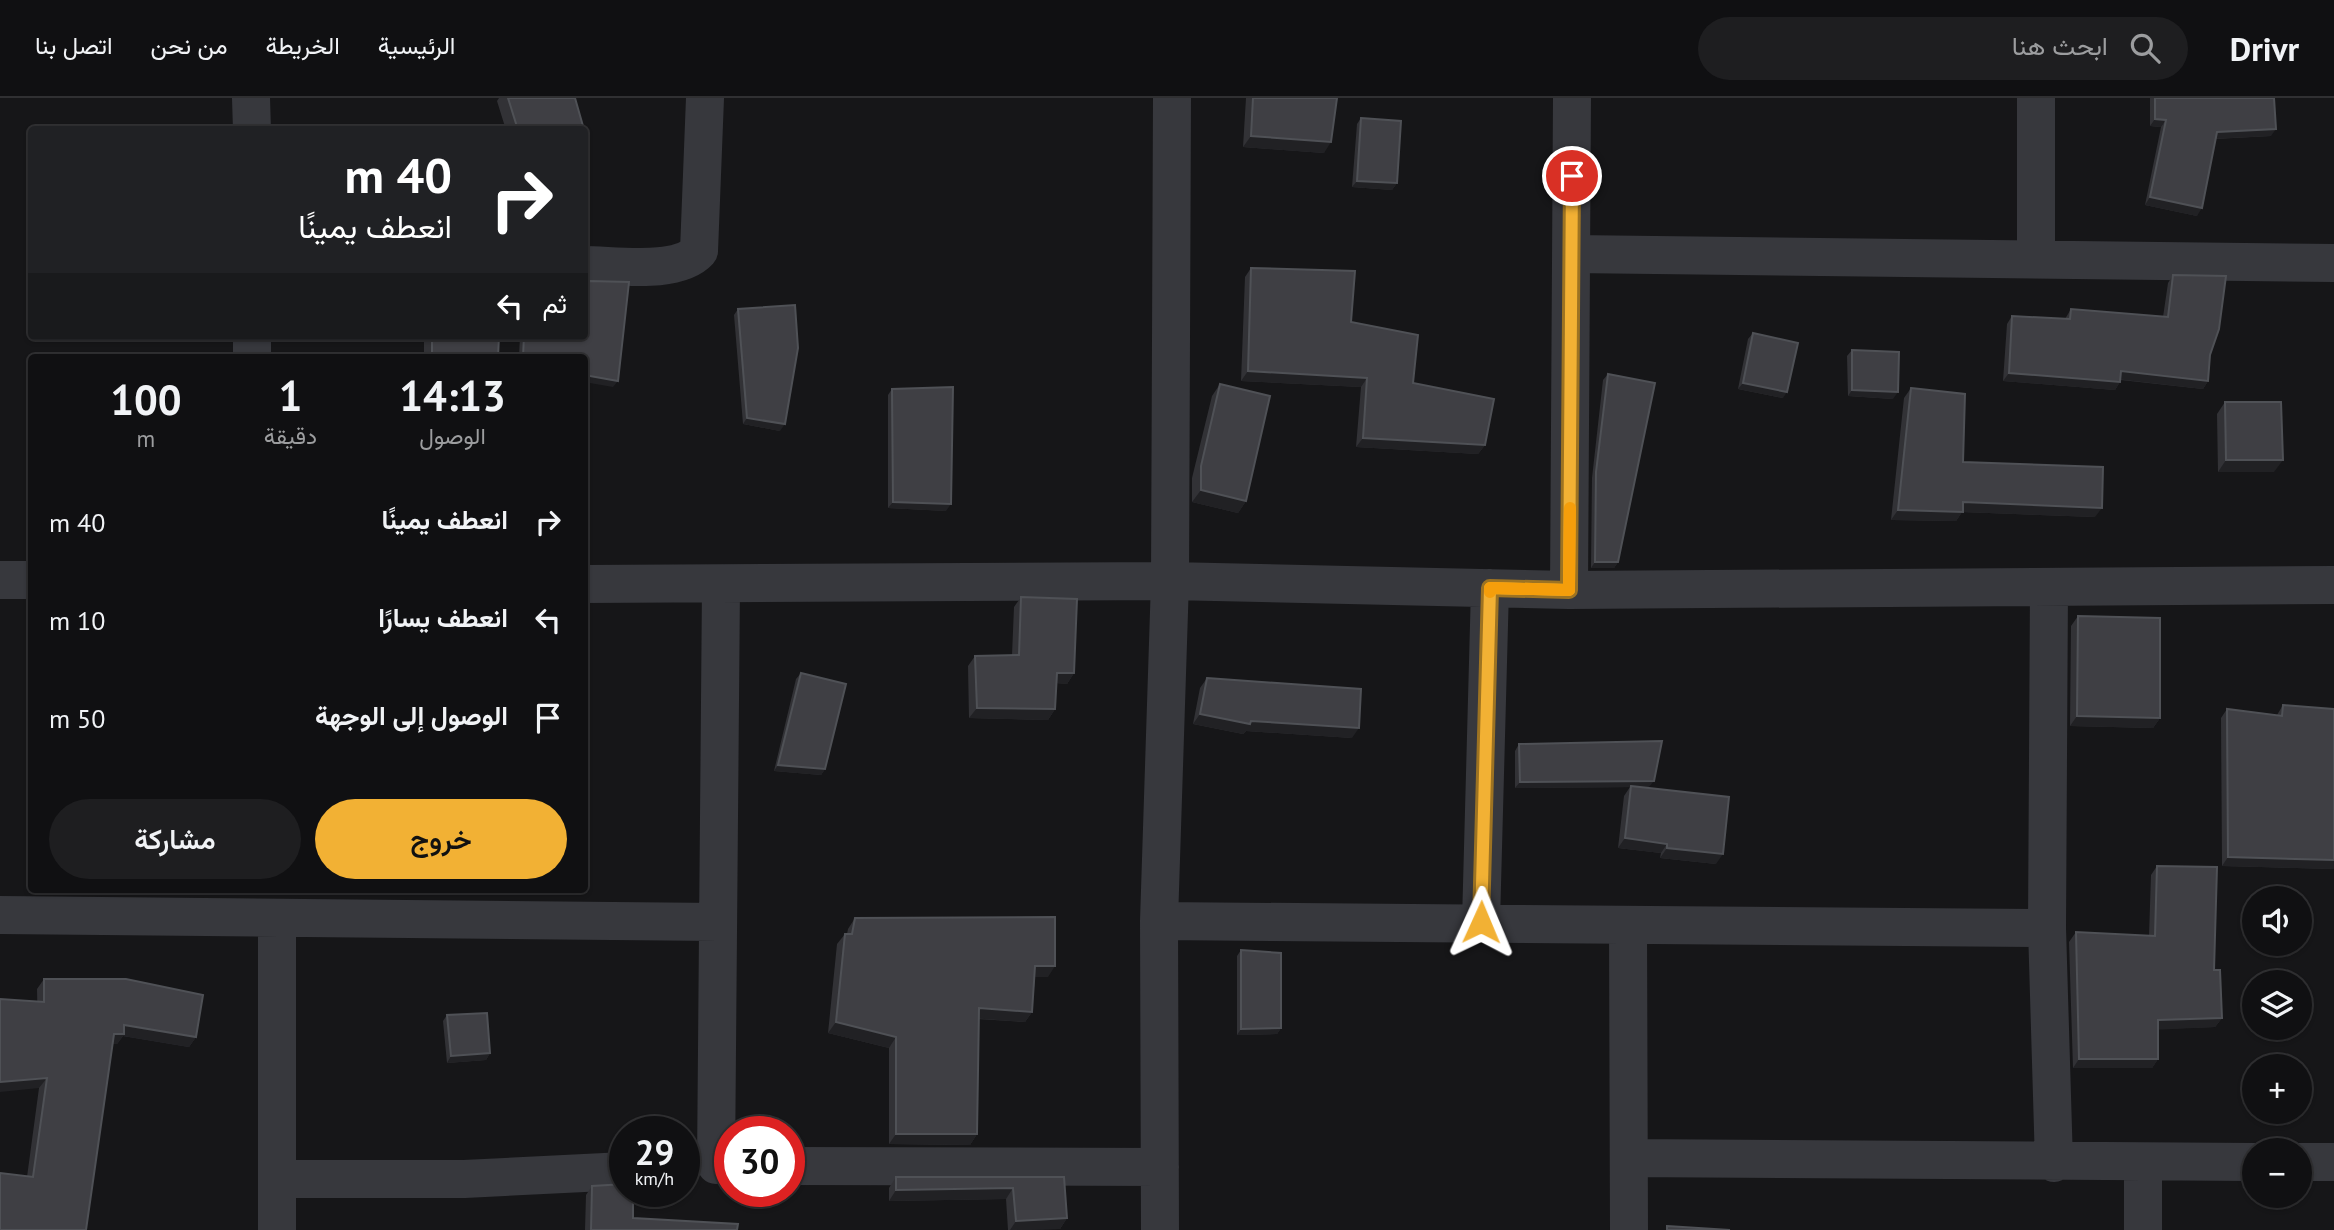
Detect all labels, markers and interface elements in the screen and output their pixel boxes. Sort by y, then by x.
search box [1698,17,2188,80]
text: Drivr [2230,27,2299,70]
text: ابحث هنا [2012,29,2108,62]
icon: search [2126,29,2164,67]
text: اتصل بنا [35,30,113,61]
text: من نحن [151,30,228,61]
text: الخريطة [266,30,340,61]
text: الرئيسية [378,30,455,61]
text: 40 m [345,143,452,207]
pin [1542,146,1602,206]
icon: right [476,154,567,245]
icon: arrive [1553,157,1591,195]
text: انعطف يمينًا [298,205,452,247]
icon: left [491,287,529,325]
text: ثم [543,287,567,320]
text: 1 [279,368,302,423]
text: 14:13 [399,368,506,423]
text: 100 [110,372,182,427]
text: دقيقة [264,421,317,450]
text: الوصول [419,421,486,450]
text: m [137,424,155,453]
text: انعطف يمينًا [382,503,508,536]
icon: right [529,503,567,541]
text: 40 m [49,506,105,539]
text: انعطف يسارًا [378,601,508,634]
icon: left [529,601,567,639]
text: 10 m [49,604,105,637]
text: الوصول إلى الوجهة [315,699,508,732]
icon: arrive [529,699,567,737]
text: 50 m [49,702,105,735]
button: مشاركة [49,799,301,879]
button: خروج [315,799,567,879]
position arrow [1444,885,1518,959]
map controls [2242,886,2312,1208]
button: sound [2242,886,2312,956]
button: layers [2242,970,2312,1040]
button: + [2242,1054,2312,1124]
speed limit sign: 30 [714,1116,805,1207]
text: 29 [635,1129,674,1175]
button: − [2242,1138,2312,1208]
text: km/h [635,1167,674,1190]

